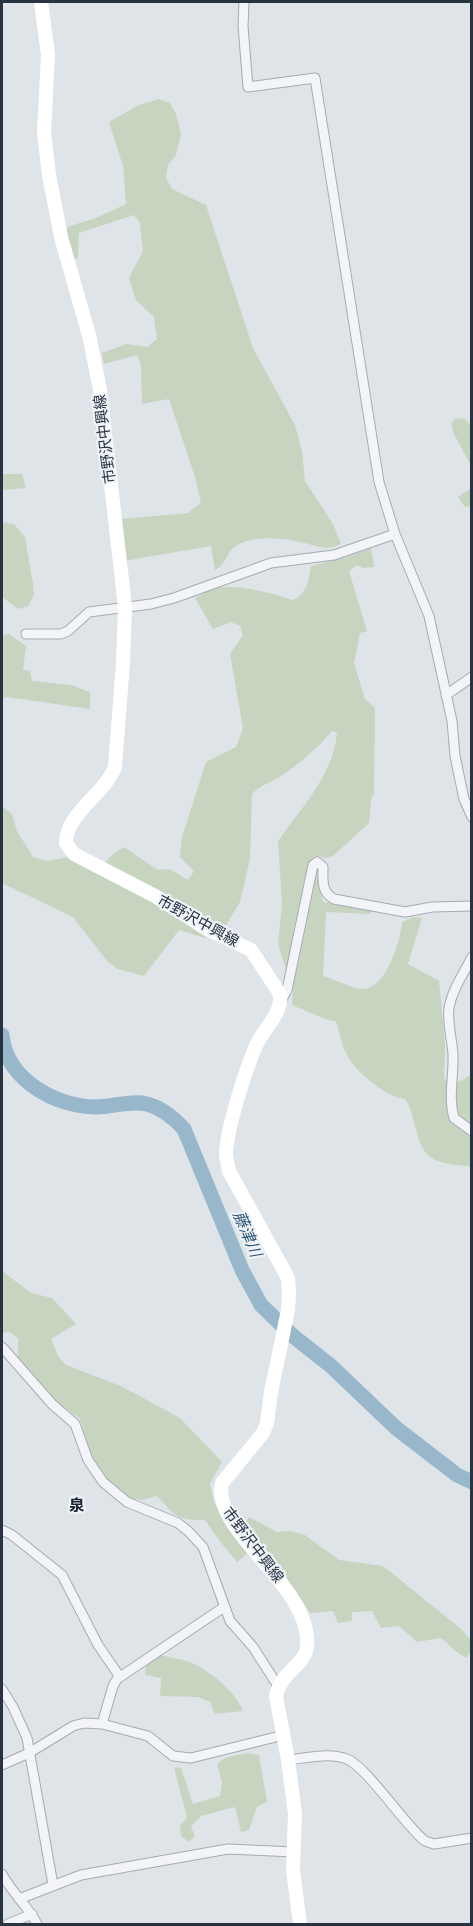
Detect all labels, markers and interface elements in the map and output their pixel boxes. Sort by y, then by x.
street label: 市野沢中興線 [91,393,119,485]
street label: 市野沢中興線 [154,891,242,951]
water label: 藤津川 [229,1208,265,1260]
district label: 泉 [69,1496,85,1516]
street label: 市野沢中興線 [219,1504,287,1586]

